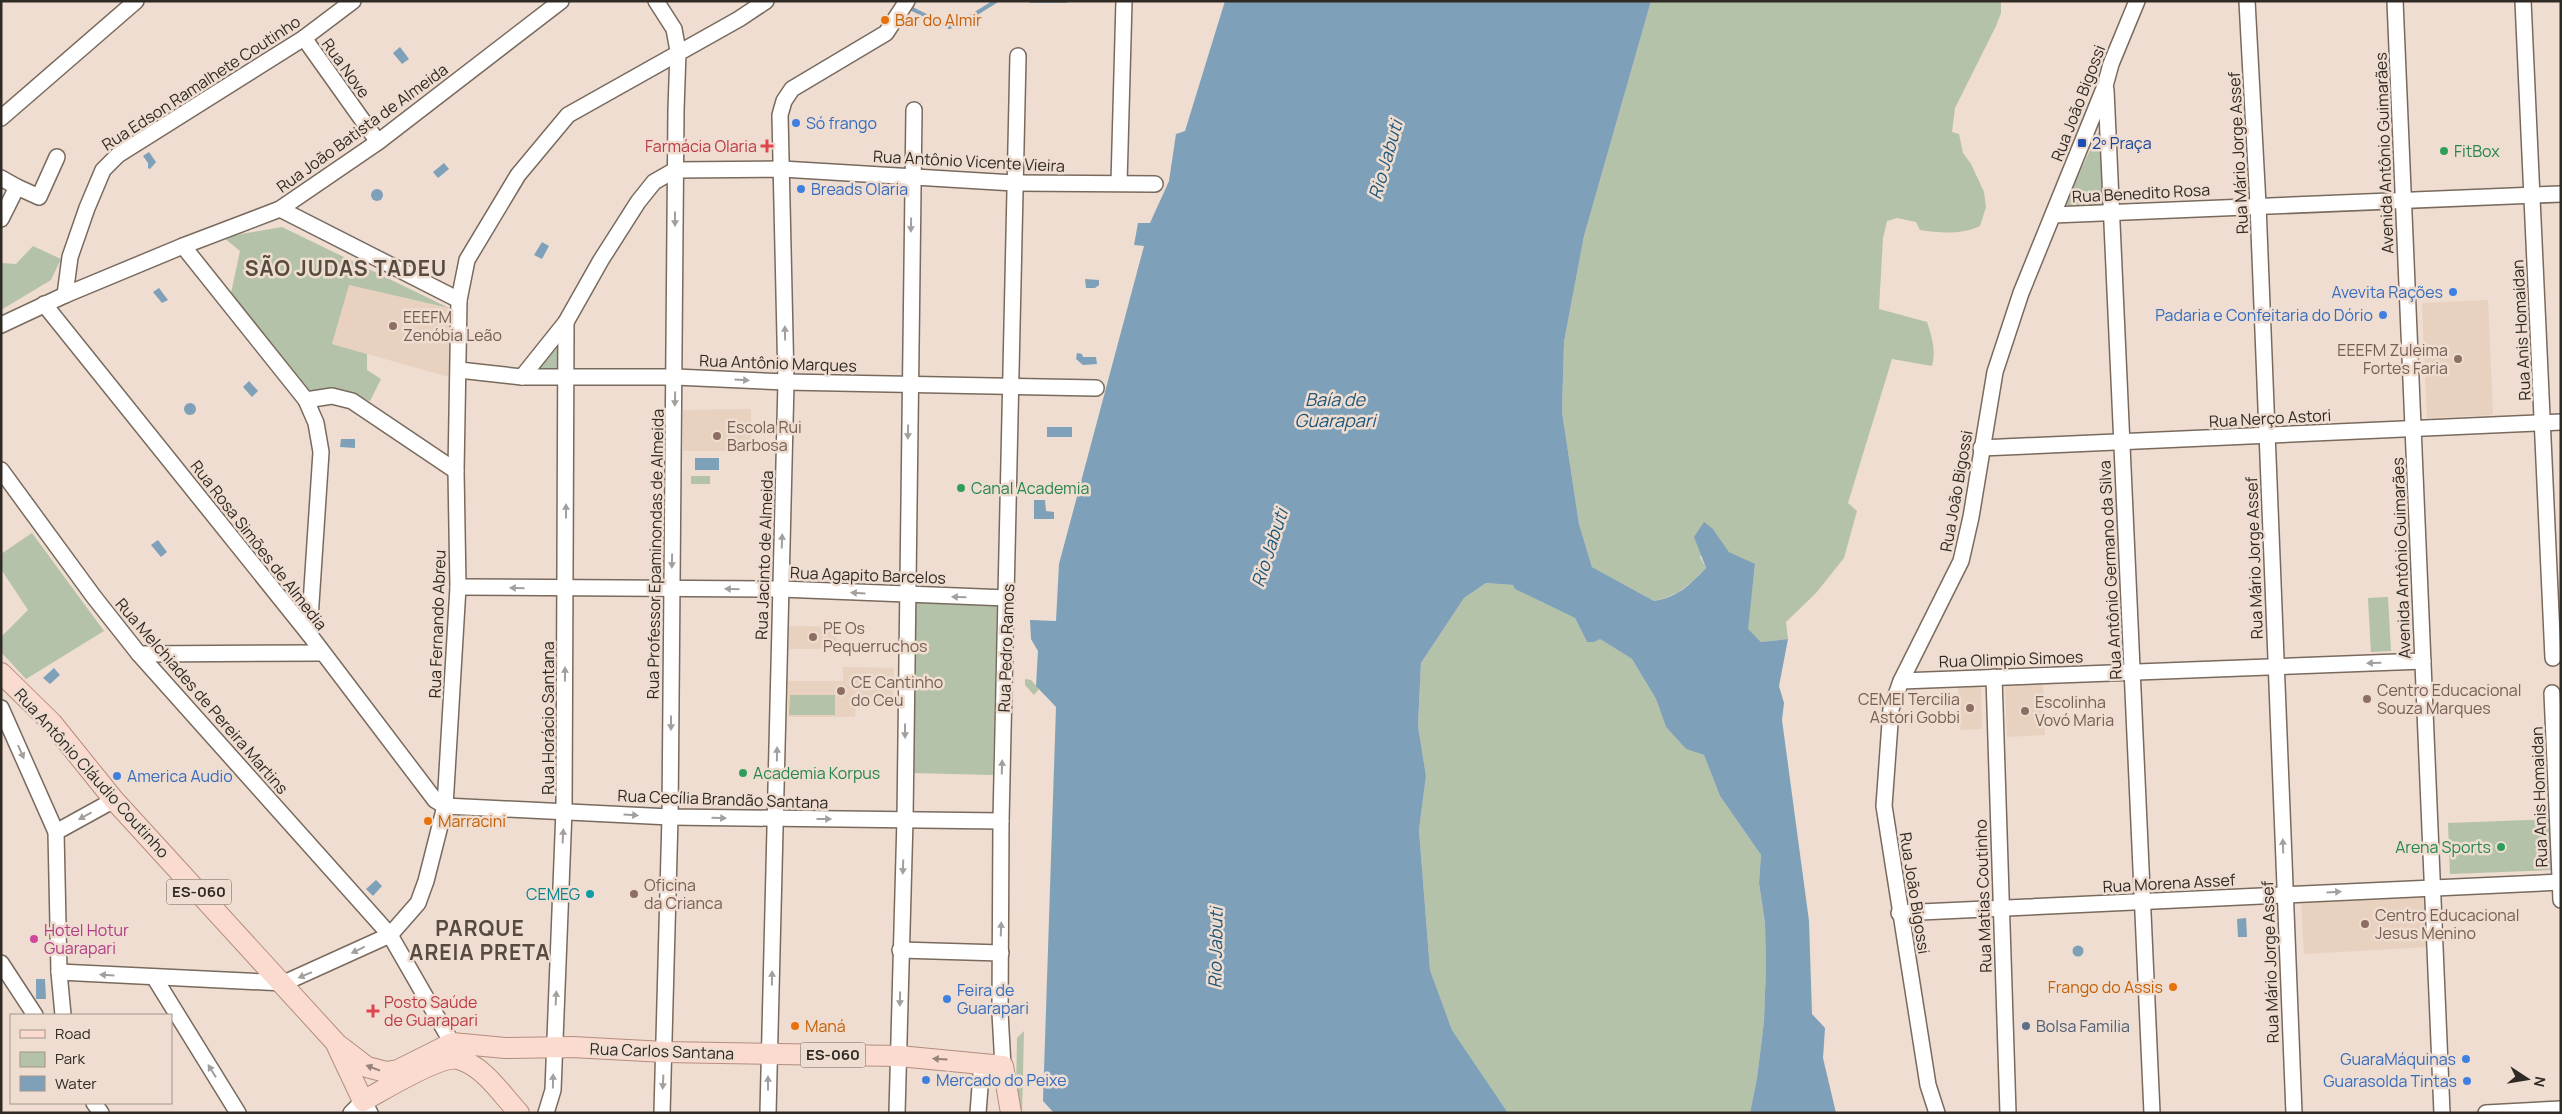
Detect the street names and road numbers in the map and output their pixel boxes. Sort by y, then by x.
street label: Rua Edson Ramalhete Coutinho [97,10,305,156]
street label: Rua Nove [317,34,375,102]
street label: Rua João Bigossi [2046,42,2110,164]
street label: Avenida Antônio Guimarães [2369,52,2399,254]
street label: Rua João Batista de Almeida [272,58,452,198]
street label: Rua Mário Jorge Assef [2223,71,2253,235]
street label: Rua Antônio Vicente Vieira [872,145,1066,177]
street label: Rua Benedito Rosa [2071,178,2211,208]
street label: Rua Anis Homaidan [2506,259,2536,401]
street label: Rua Antônio Marques [699,349,857,377]
street label: Rua Nerço Astori [2208,404,2332,432]
street label: Rua Professor Epaminondas de Almeida [641,409,669,699]
street label: Rua João Bigossi [1934,429,1978,553]
street label: Rua Rosa Simões de Almedia [186,455,332,635]
street label: Avenida Antônio Guimarães [2386,457,2416,659]
street label: Rua Antônio Germano da Silva [2093,460,2127,680]
street label: Rua Jacinto de Almeida [750,470,778,640]
street label: Rua Mário Jorge Assef [2240,476,2268,640]
street label: Rua Fernando Abreu [423,549,451,699]
street label: Rua Agapito Barcelos [790,561,946,589]
street label: Rua Pedro Ramos [993,583,1019,713]
street label: Rua Melchiades de Pereira Martins [111,593,293,799]
street label: Rua Horácio Santana [537,641,559,795]
street label: Rua Olimpio Simoes [1938,645,2084,673]
street label: Rua Antônio Cláudio Coutinho [10,683,174,863]
street label: Rua Anis Homaidan [2526,726,2552,868]
street label: Rua Cecília Brandão Santana [617,784,829,814]
street label: Rua Matias Coutinho [1969,819,1997,973]
street label: Rua João Bigossi [1895,831,1935,955]
street label: Rua Morena Assef [2102,869,2236,897]
road number: ES-060 [166,880,232,904]
street label: Rua Mário Jorge Assef [2256,880,2284,1044]
street label: Rua Carlos Santana [589,1037,735,1065]
road number: ES-060 [800,1042,866,1068]

